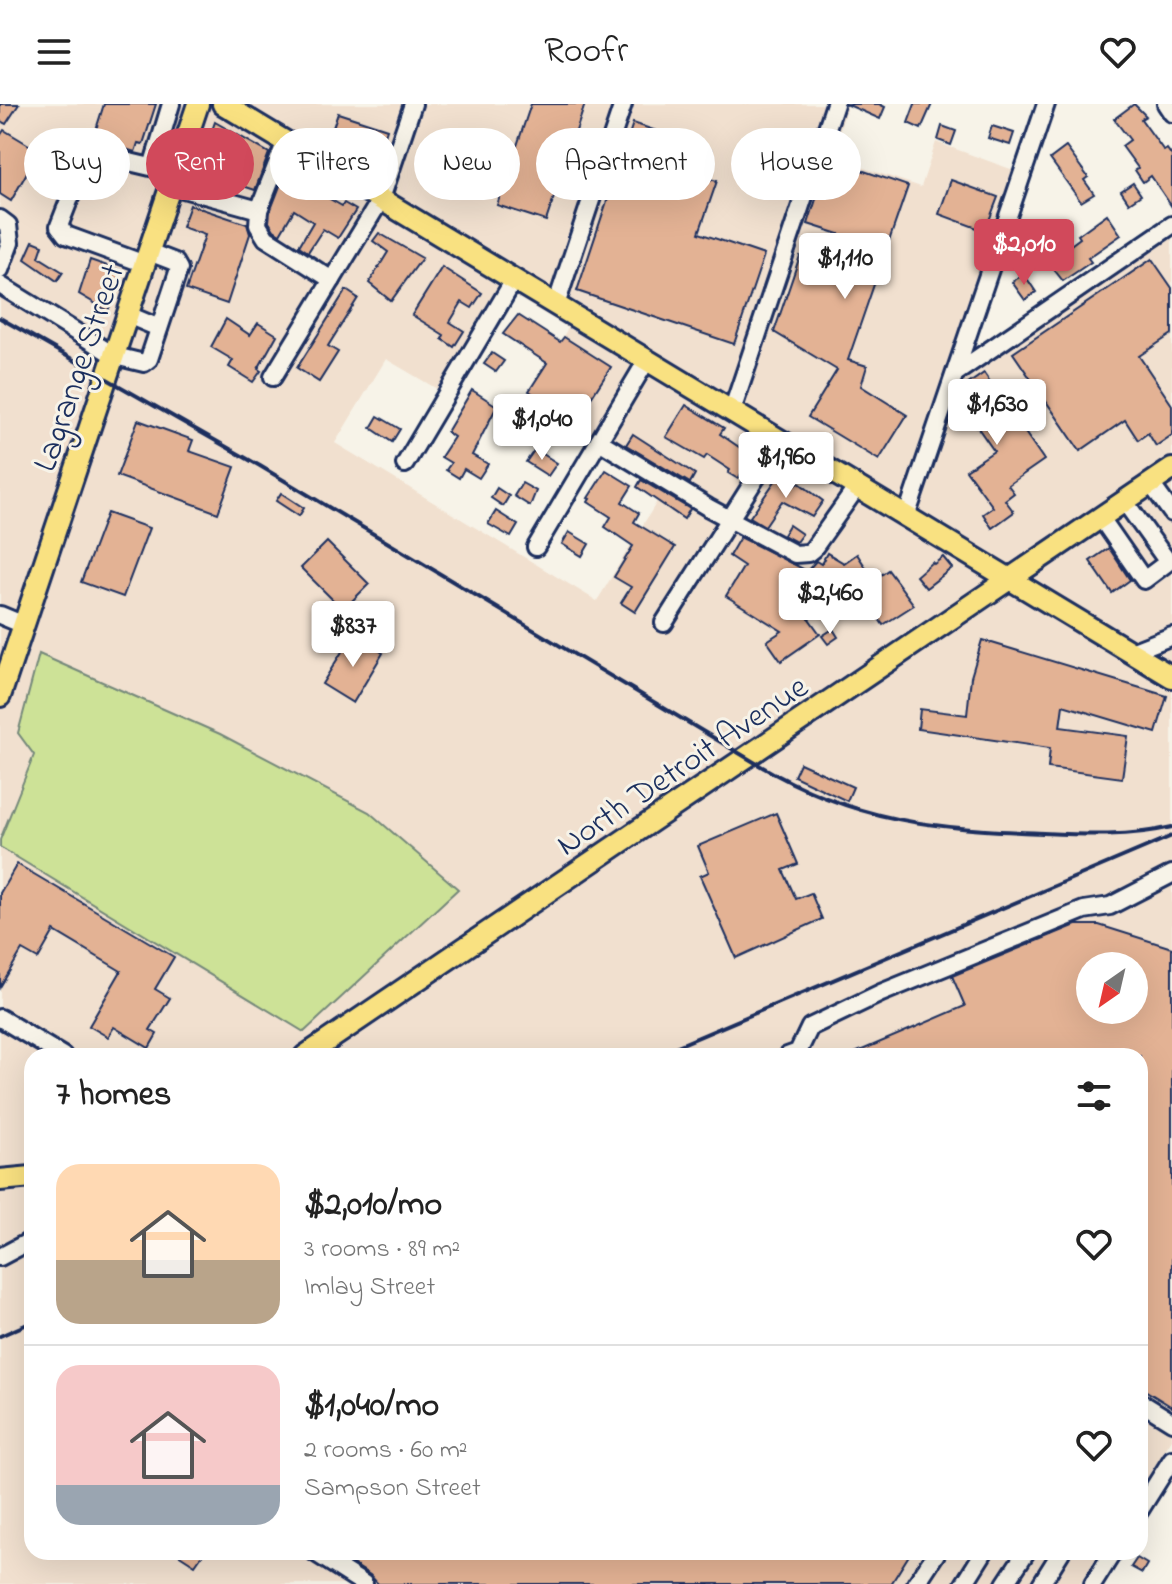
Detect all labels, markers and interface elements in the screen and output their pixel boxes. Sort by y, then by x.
text: Roofr [544,26,628,79]
icon: menu [32,30,76,74]
icon: heart [1096,30,1140,74]
chip: Buy [24,128,130,200]
chip: Rent [146,128,254,200]
chip: Filters [270,128,398,200]
chip: New [414,128,520,200]
chip: Apartment [536,128,715,200]
chip: House [731,128,861,200]
pin: $2,010 [959,219,1089,287]
text: $2,010 [992,226,1056,264]
pin: $1,110 [780,233,910,301]
text: $1,110 [817,240,873,278]
street label: Lagrange Street [22,258,140,479]
pin: $1,630 [932,379,1062,447]
text: $1,630 [966,386,1028,424]
pin: $1,040 [477,394,607,462]
text: $1,040 [511,401,573,439]
pin: $1,960 [721,432,851,500]
text: $1,960 [757,439,815,477]
pin: $2,460 [765,568,895,636]
text: $2,460 [797,575,863,613]
pin: $837 [306,601,400,669]
text: $837 [330,608,376,646]
street label: North Detroit Avenue [547,664,820,870]
north arrow [1076,952,1148,1024]
map controls [1076,952,1148,1024]
text: 7 homes [56,1071,171,1121]
icon: filters [1072,1074,1116,1118]
text: $2,010/mo [304,1181,442,1231]
icon: home [120,1196,216,1292]
icon: heart [1072,1222,1116,1266]
text: 3 rooms · 89 m² [304,1231,460,1269]
text: Imlay Street [304,1269,435,1307]
text: $1,040/mo [304,1382,439,1432]
icon: home [120,1397,216,1493]
icon: heart [1072,1423,1116,1467]
text: 2 rooms · 60 m² [304,1432,468,1470]
text: Sampson Street [304,1470,481,1508]

